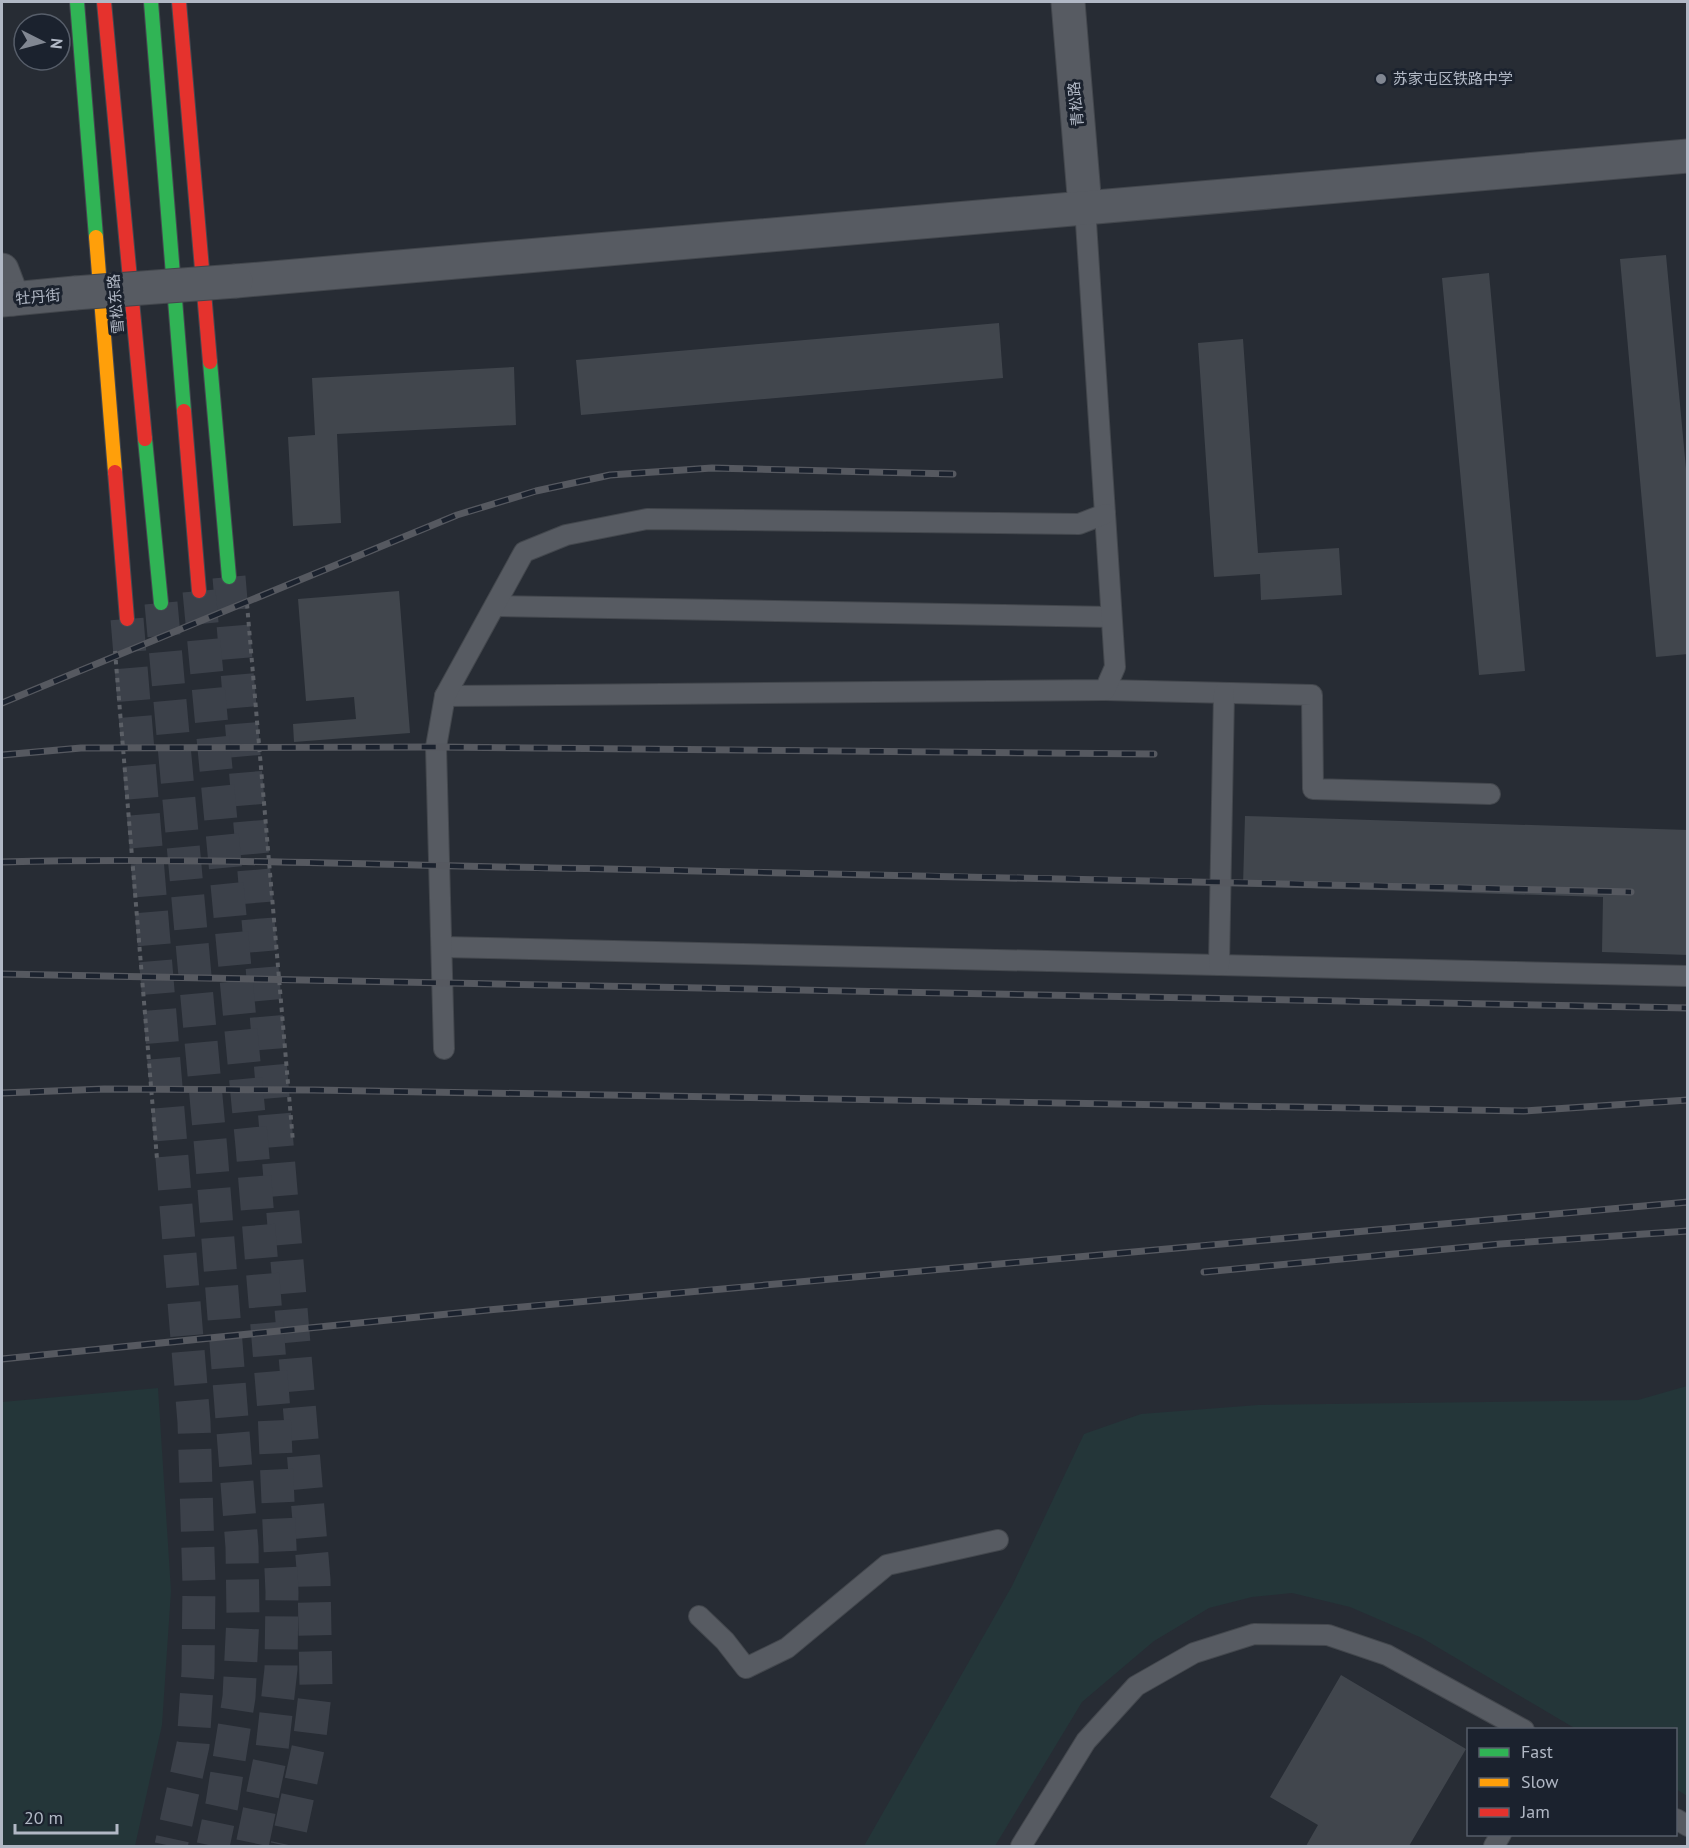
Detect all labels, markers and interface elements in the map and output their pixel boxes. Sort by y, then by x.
north arrow [12,12,72,72]
text: N [46,37,67,50]
place label: 苏家屯区铁路中学 [1393,69,1513,88]
marker: 苏家屯区铁路中学 [1374,72,1388,86]
street label: 青松路 [1064,81,1087,127]
street label: 雪松东路 [103,273,128,335]
street label: 牡丹街 [15,285,61,308]
legend [1467,1728,1677,1836]
text: Fast [1521,1740,1553,1763]
text: Slow [1521,1770,1559,1793]
scale bar [15,1797,117,1835]
text: Jam [1520,1800,1550,1823]
text: 20 m [24,1806,63,1829]

